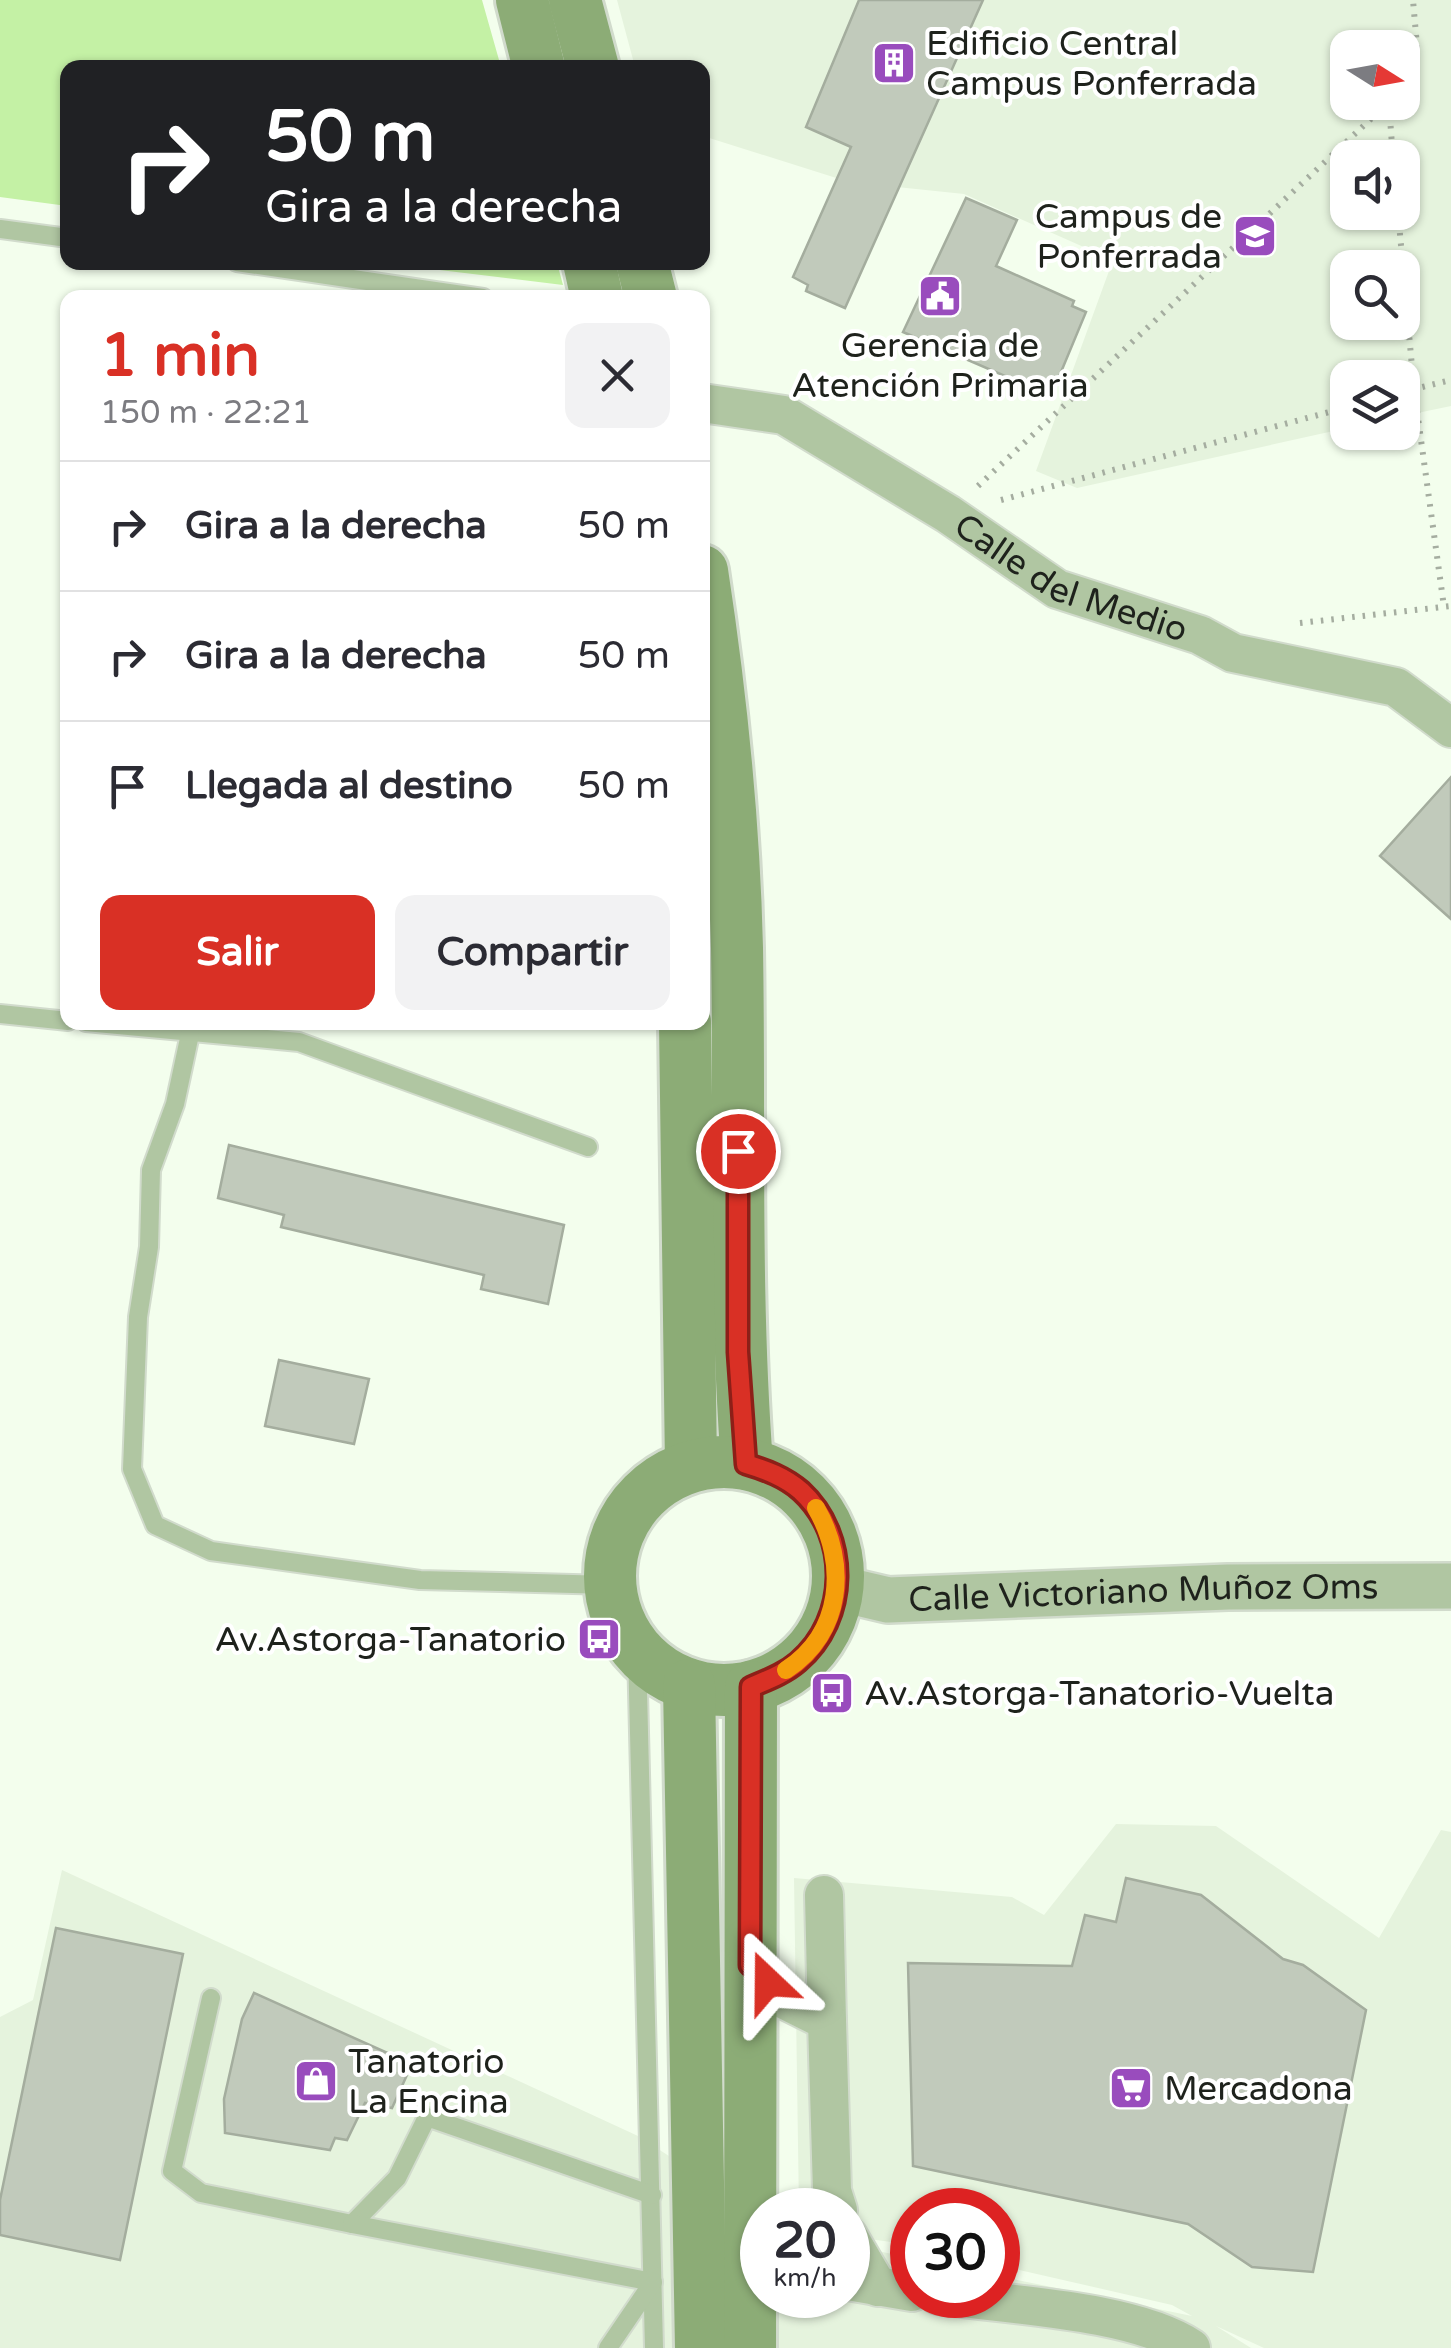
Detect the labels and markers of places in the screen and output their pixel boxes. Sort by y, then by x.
place label: Edificio Central Campus Ponferrada [926,23,1257,105]
building icon: Edificio Central Campus Ponferrada [871,40,917,86]
place label: Campus de Ponferrada [1035,196,1222,278]
school or university icon: Campus de Ponferrada [1232,213,1278,259]
public building icon: Gerencia de Atención Primaria [917,273,963,319]
place label: Gerencia de Atención Primaria [791,325,1089,407]
pin [696,1109,781,1194]
bus stop icon: Av.Astorga-Tanatorio [576,1616,622,1662]
place label: Av.Astorga-Tanatorio [214,1619,566,1661]
bus stop icon: Av.Astorga-Tanatorio-Vuelta [809,1670,855,1716]
place label: Av.Astorga-Tanatorio-Vuelta [864,1673,1334,1715]
place label: Tanatorio La Encina [348,2041,509,2123]
shop icon: Tanatorio La Encina [293,2058,339,2104]
supermarket icon: Mercadona [1108,2065,1154,2111]
place label: Mercadona [1164,2068,1353,2110]

